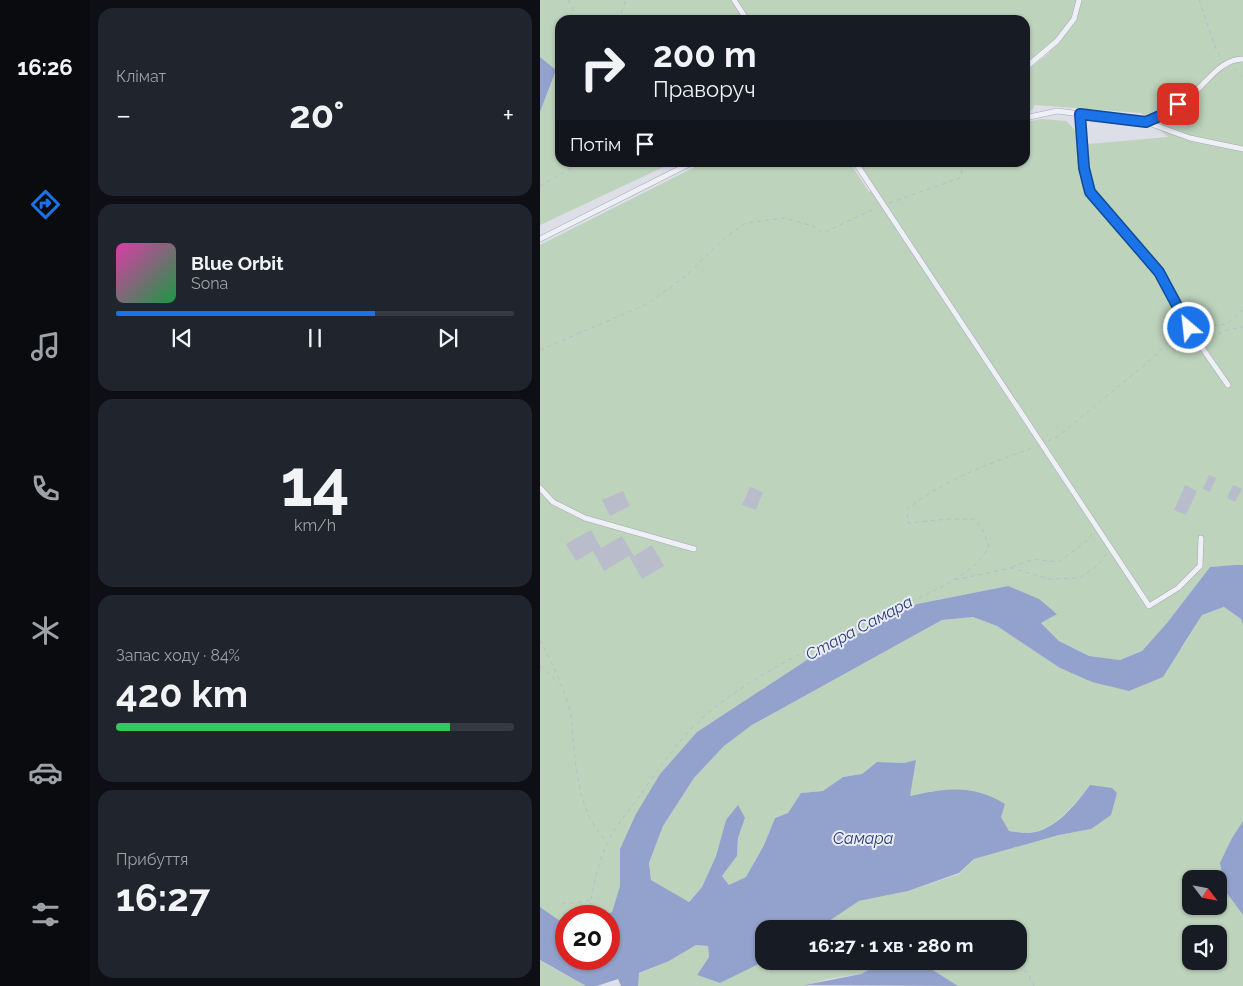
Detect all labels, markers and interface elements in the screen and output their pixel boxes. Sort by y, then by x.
text: 200 m [653,34,757,75]
icon: right [570,35,635,100]
text: 16:26 [17,54,73,80]
text: Клімат [116,67,166,86]
text: Праворуч [653,76,756,102]
pin [1157,83,1199,125]
icon: arrive [1164,90,1192,118]
text: 20° [289,92,344,137]
text: − [116,99,131,132]
text: + [502,99,514,132]
icon: arrive [631,130,659,158]
text: Потім [570,133,621,155]
icon: directions [28,187,63,222]
text: Blue Orbit [191,252,283,274]
text: Sona [191,274,228,293]
position arrow [1162,301,1214,353]
icon: previous [168,324,196,352]
icon: pause [301,324,329,352]
icon: next [434,324,462,352]
icon: music [28,329,63,364]
text: 14 [280,445,350,521]
icon: phone [28,471,63,506]
text: km/h [294,516,336,535]
water label: Стара Самара [802,592,916,664]
icon: climate [28,613,63,648]
text: Запас ходу · 84% [116,646,240,665]
text: 420 km [116,671,248,716]
icon: car [28,755,63,790]
water label: Самара [833,829,894,848]
text: Прибуття [116,850,188,869]
north arrow [1182,870,1228,915]
map controls [1182,870,1227,970]
text: 16:27 [116,875,210,920]
icon: filters [28,897,63,932]
speed limit sign: 20 [555,905,620,970]
button: sound [1182,925,1227,970]
text: 16:27 · 1 хв · 280 m [809,934,973,956]

